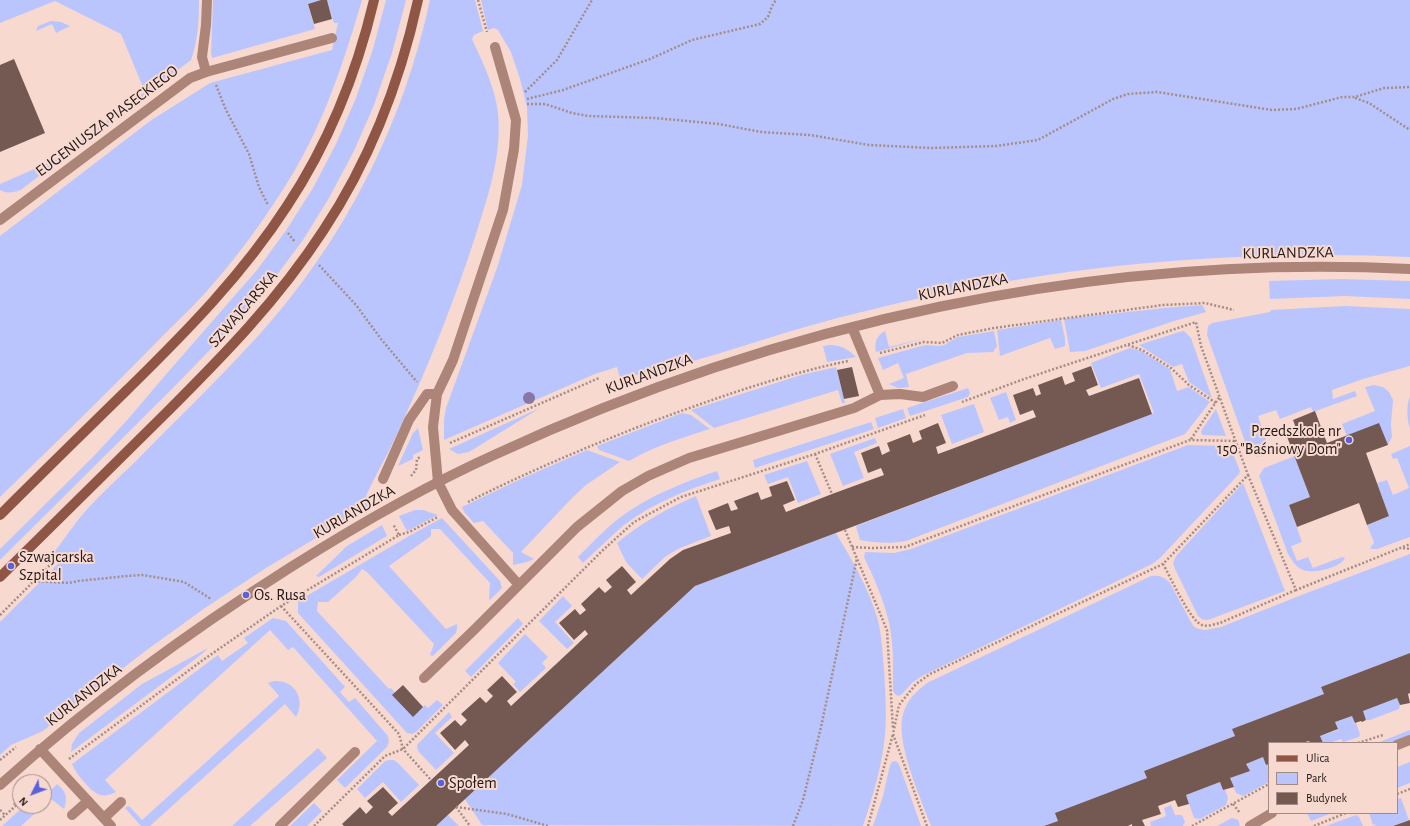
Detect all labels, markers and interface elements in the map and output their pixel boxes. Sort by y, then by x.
street label: EUGENIUSZA PIASECKIEGO [32,61,182,181]
street label: KURLANDZKA [1242,243,1334,263]
street label: SZWAJCARSKA [204,267,282,351]
street label: KURLANDZKA [916,269,1010,305]
street label: KURLANDZKA [603,349,695,399]
place label: Przedszkole nr 150 "Baśniowy Dom" [1217,421,1341,459]
marker: Przedszkole nr 150 "Baśniowy Dom" [1344,435,1354,445]
street label: KURLANDZKA [310,481,398,543]
place label: Szwajcarska Szpital [19,547,94,585]
marker: Szwajcarska Szpital [6,561,16,571]
place label: Os. Rusa [254,585,306,605]
marker: Os. Rusa [241,590,251,600]
street label: KURLANDZKA [42,659,126,731]
legend [1268,742,1398,814]
text: Ulica [1306,752,1329,764]
text: Park [1306,772,1327,784]
place label: Społem [449,773,497,793]
north arrow [12,774,52,814]
marker: Społem [436,778,446,788]
text: Budynek [1306,792,1347,804]
text: N [17,795,30,808]

